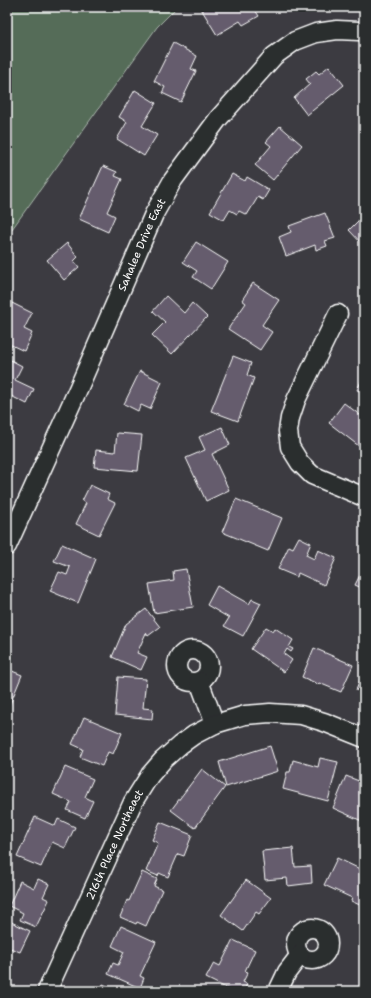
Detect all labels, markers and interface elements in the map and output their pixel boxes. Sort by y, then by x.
street label: Sahalee Drive East [115,196,169,293]
street label: 216th Place Northeast [82,787,147,902]

